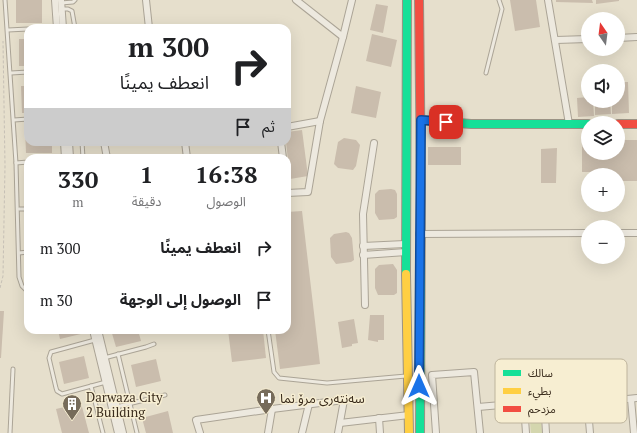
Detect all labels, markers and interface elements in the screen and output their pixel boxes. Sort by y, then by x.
north arrow [581,12,625,56]
map controls [581,12,625,264]
text: 300 m [128,28,209,65]
icon: right [223,40,275,92]
button: sound [581,64,625,108]
text: انعطف يمينًا [120,70,209,94]
pin [429,105,463,139]
icon: arrive [435,111,457,133]
icon: arrive [232,116,254,138]
text: ثم [262,116,275,136]
button: layers [581,116,625,160]
text: 1 [140,158,153,190]
text: 16:38 [195,158,257,190]
text: 330 [58,163,98,195]
button: + [581,168,625,212]
text: دقيقة [132,192,161,210]
text: الوصول [206,192,246,210]
text: m [72,193,84,211]
button: − [581,220,625,264]
text: انعطف يمينًا [160,237,241,257]
icon: right [253,237,275,259]
text: 300 m [40,238,81,258]
text: الوصول إلى الوجهة [120,289,241,309]
icon: arrive [253,289,275,311]
text: 30 m [40,290,73,310]
legend [495,359,627,423]
position arrow [398,365,440,407]
text: سالك [528,366,553,380]
text: بطيء [528,384,551,401]
hospital icon: سەنتەرى مرۆ نما [255,387,277,415]
place label: Darwaza City 2 Building [86,388,163,421]
place label: سەنتەرى مرۆ نما [280,389,365,407]
building icon: Darwaza City 2 Building [61,393,83,421]
text: مزدحم [528,402,556,418]

